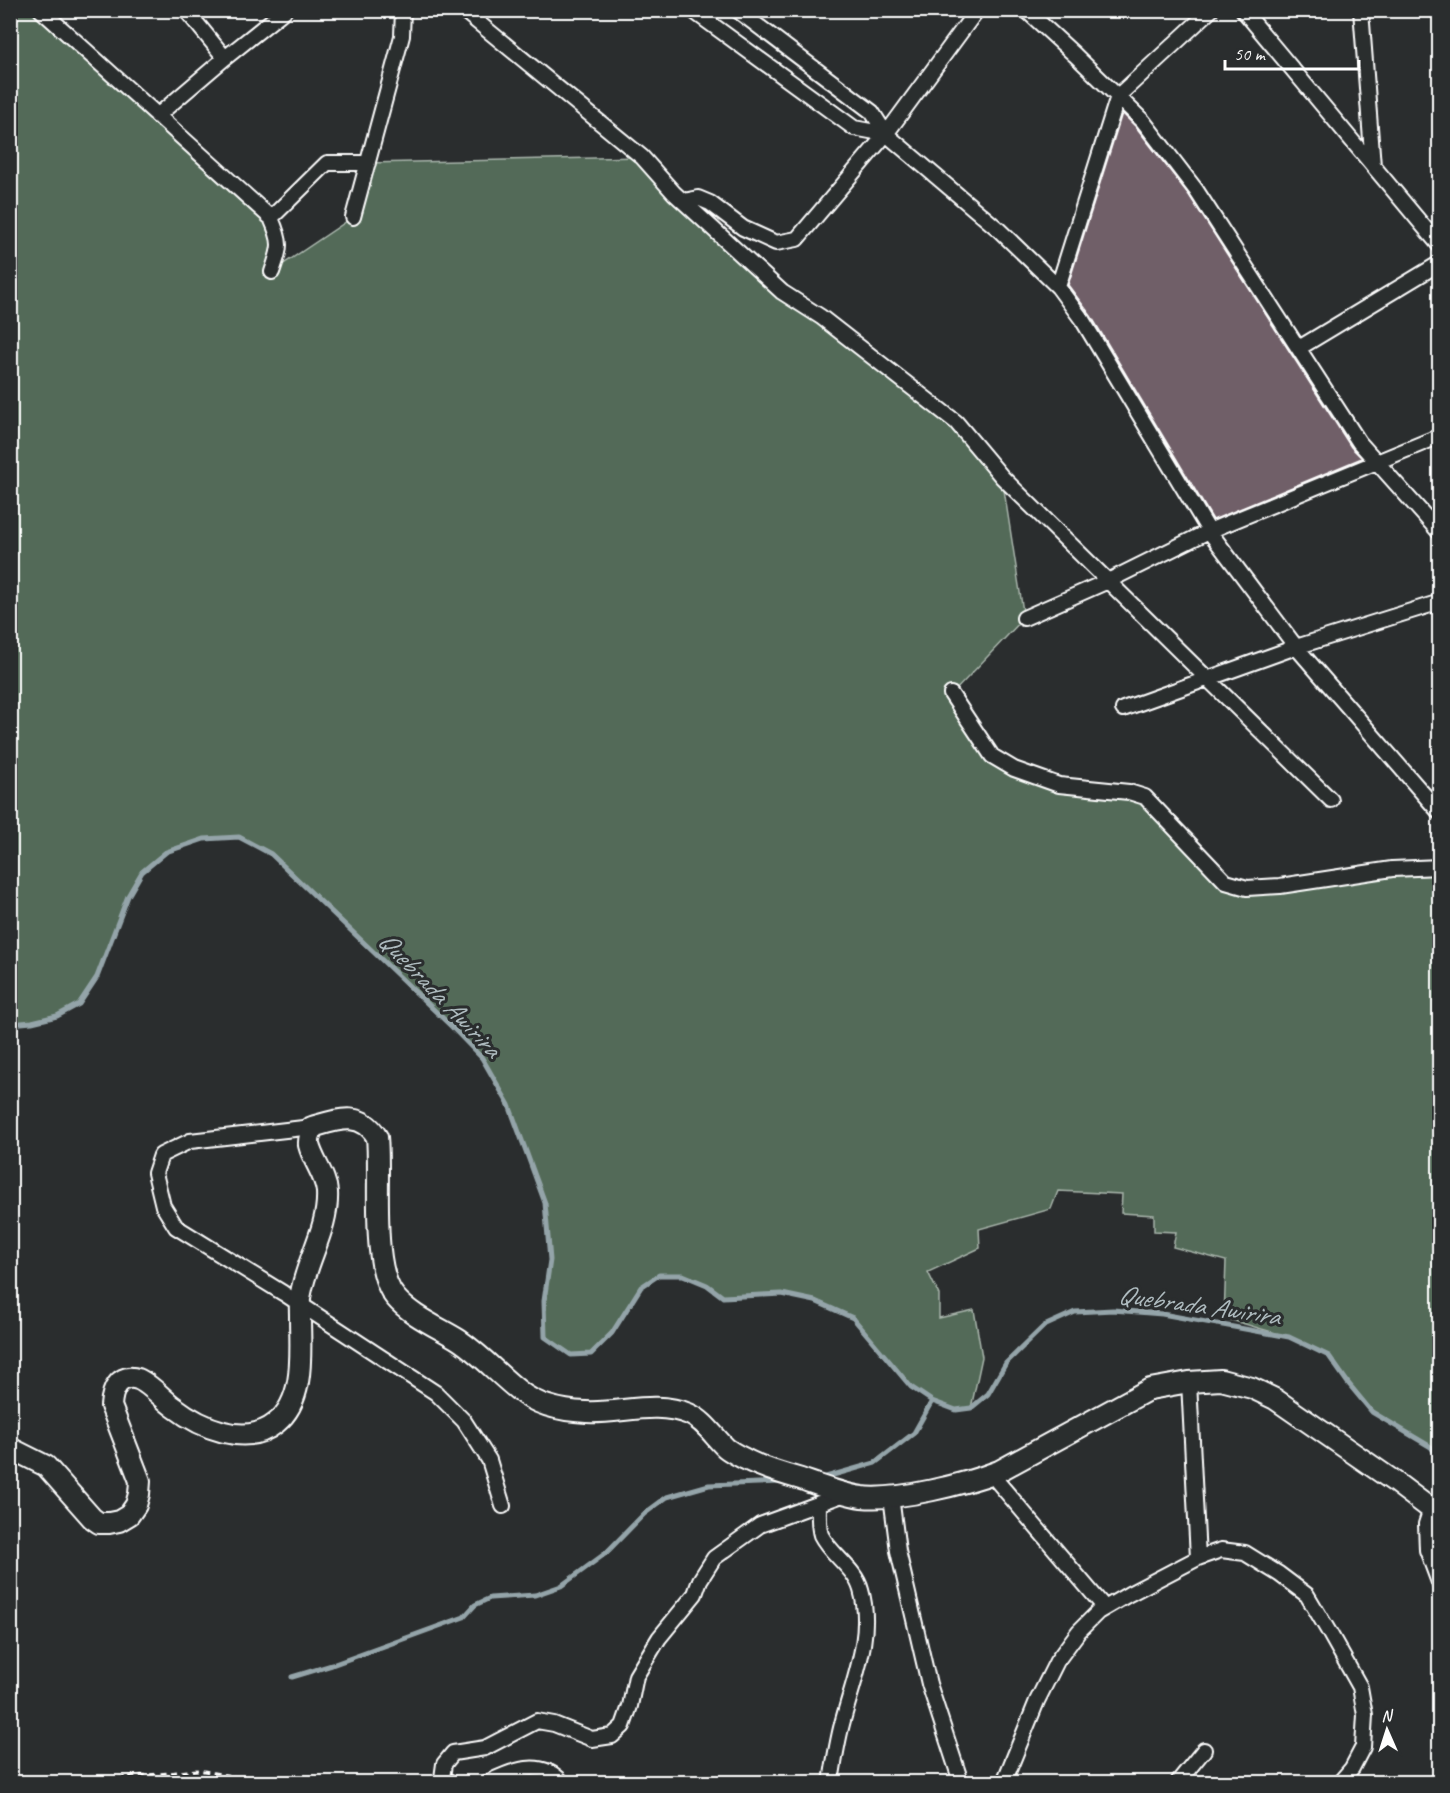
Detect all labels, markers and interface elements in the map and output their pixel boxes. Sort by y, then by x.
scale bar [1225,33,1358,71]
text: 50 m [1234,43,1267,65]
water label: Quebrada Awirira [371,924,510,1066]
water label: Quebrada Awirira [1116,1277,1284,1333]
north arrow [1357,1700,1417,1760]
text: N [1381,1706,1395,1726]

